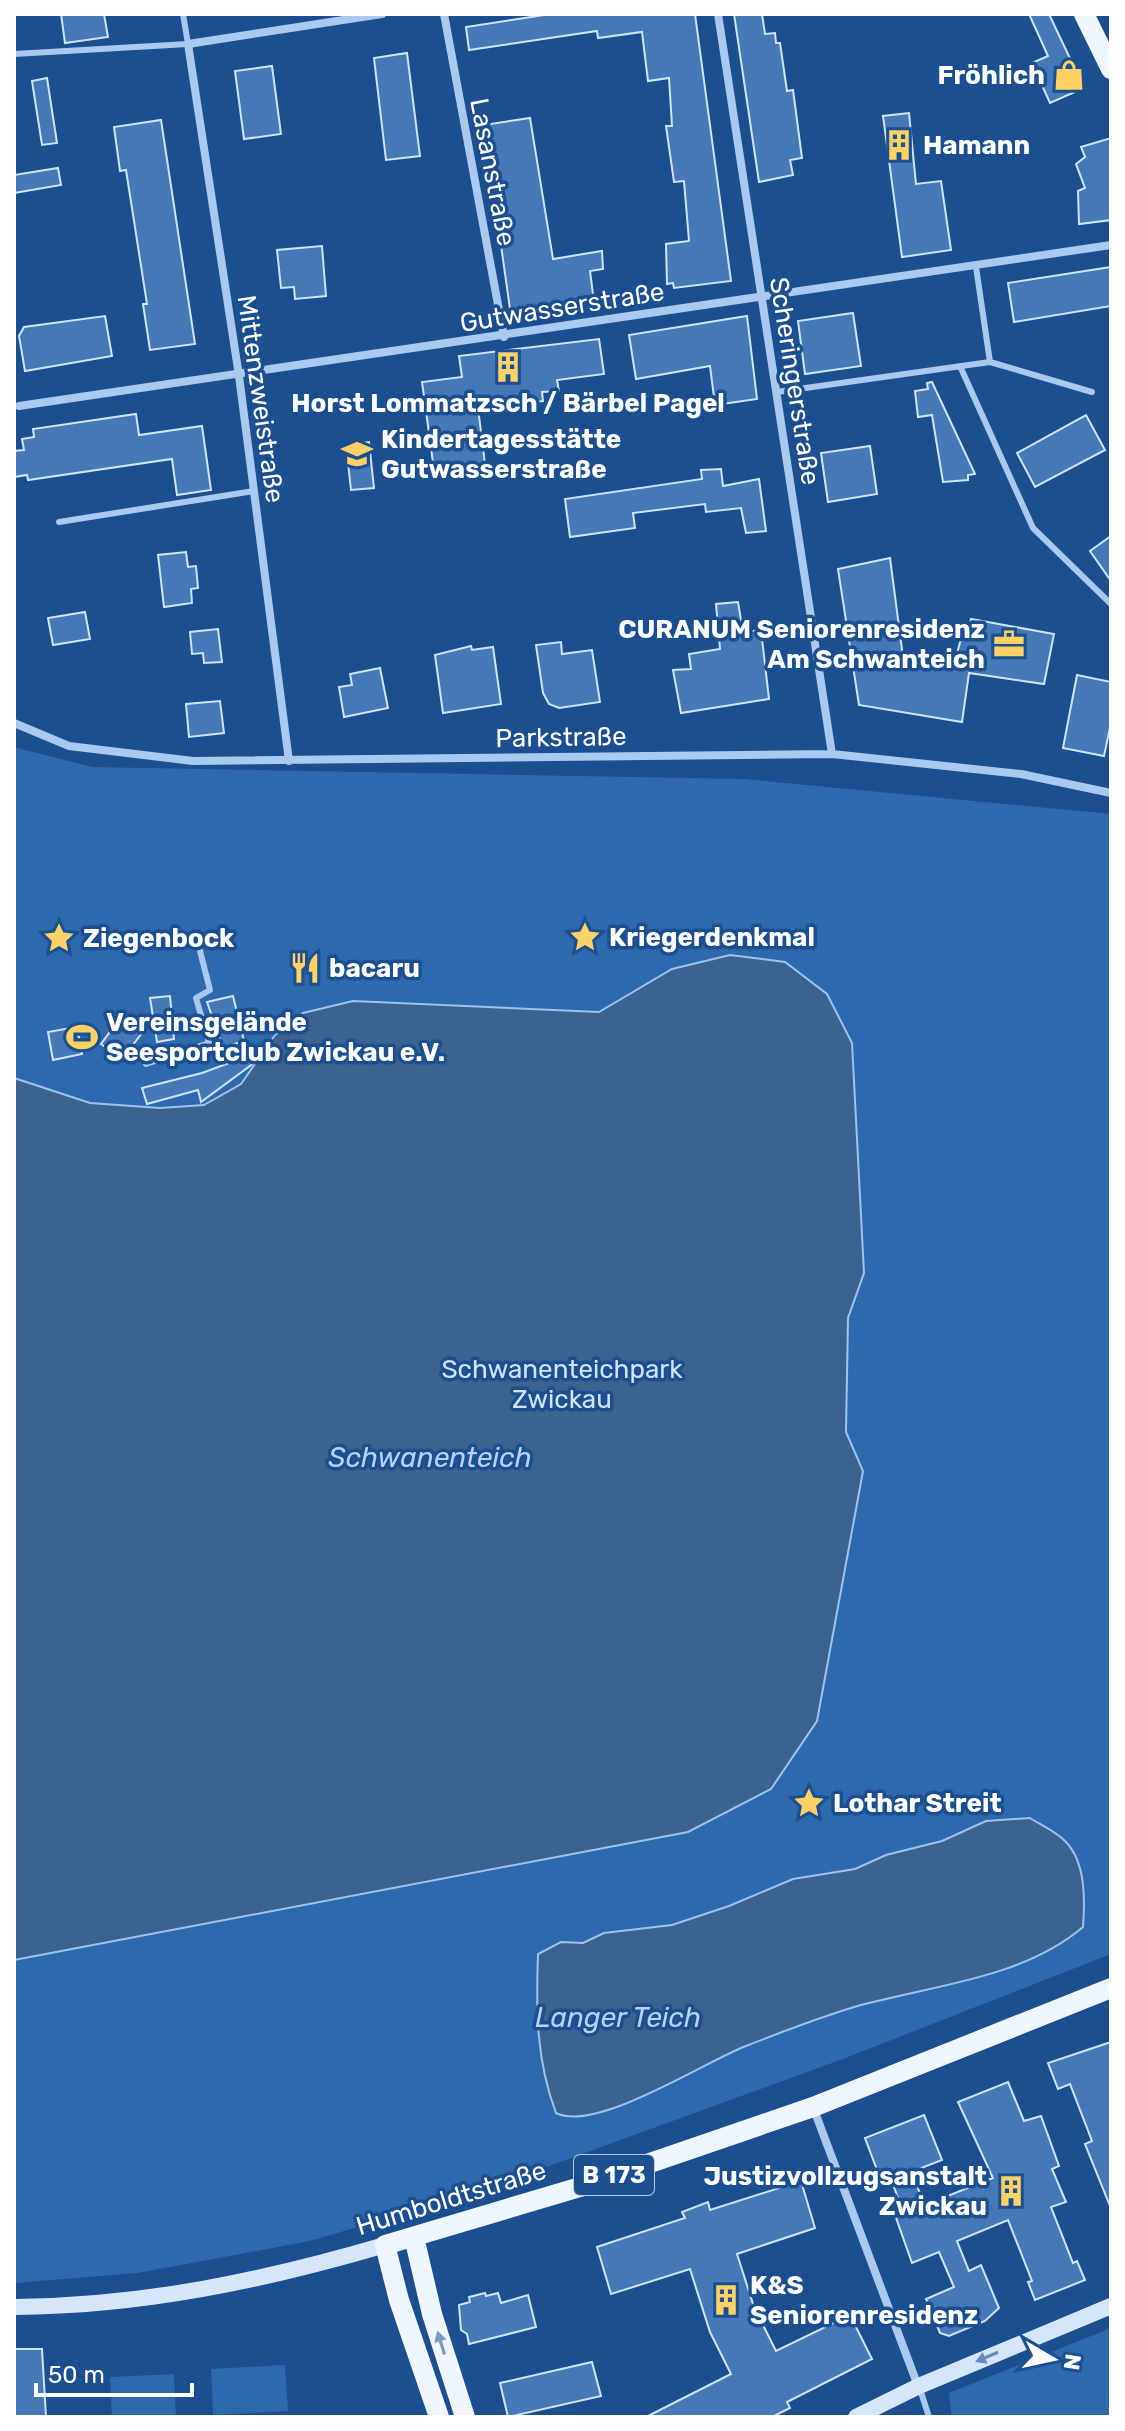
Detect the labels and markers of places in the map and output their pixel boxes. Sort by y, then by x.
shop icon: Fröhlich [1052,58,1086,92]
place label: Fröhlich [938,60,1045,91]
building icon: Hamann [882,128,916,162]
place label: Hamann [923,130,1030,161]
building icon: Horst Lommatzsch / Bärbel Pagel [491,350,525,384]
place label: Horst Lommatzsch / Bärbel Pagel [291,388,725,419]
place label: Kindertagesstätte Gutwasserstraße [381,424,621,485]
school or university icon: Kindertagesstätte Gutwasserstraße [340,437,374,471]
place label: CURANUM Seniorenresidenz Am Schwanteich [618,614,985,675]
office icon: CURANUM Seniorenresidenz Am Schwanteich [992,627,1026,661]
place icon: Kriegerdenkmal [568,920,602,954]
place icon: Ziegenbock [42,921,76,955]
place label: Kriegerdenkmal [609,922,815,953]
place label: Ziegenbock [83,923,235,954]
restaurant icon: bacaru [288,951,322,985]
place label: bacaru [329,953,420,984]
place label: Vereinsgelände Seesportclub Zwickau e.V. [106,1007,445,1068]
sports icon: Vereinsgelände Seesportclub Zwickau e.V. [65,1020,99,1054]
place icon: Lothar Streit [792,1786,826,1820]
place label: Lothar Streit [833,1788,1002,1819]
place label: Justizvollzugsanstalt Zwickau [704,2161,987,2222]
building icon: Justizvollzugsanstalt Zwickau [994,2174,1028,2208]
place label: K&S Seniorenresidenz [750,2270,978,2331]
building icon: K&S Seniorenresidenz [709,2283,743,2317]

